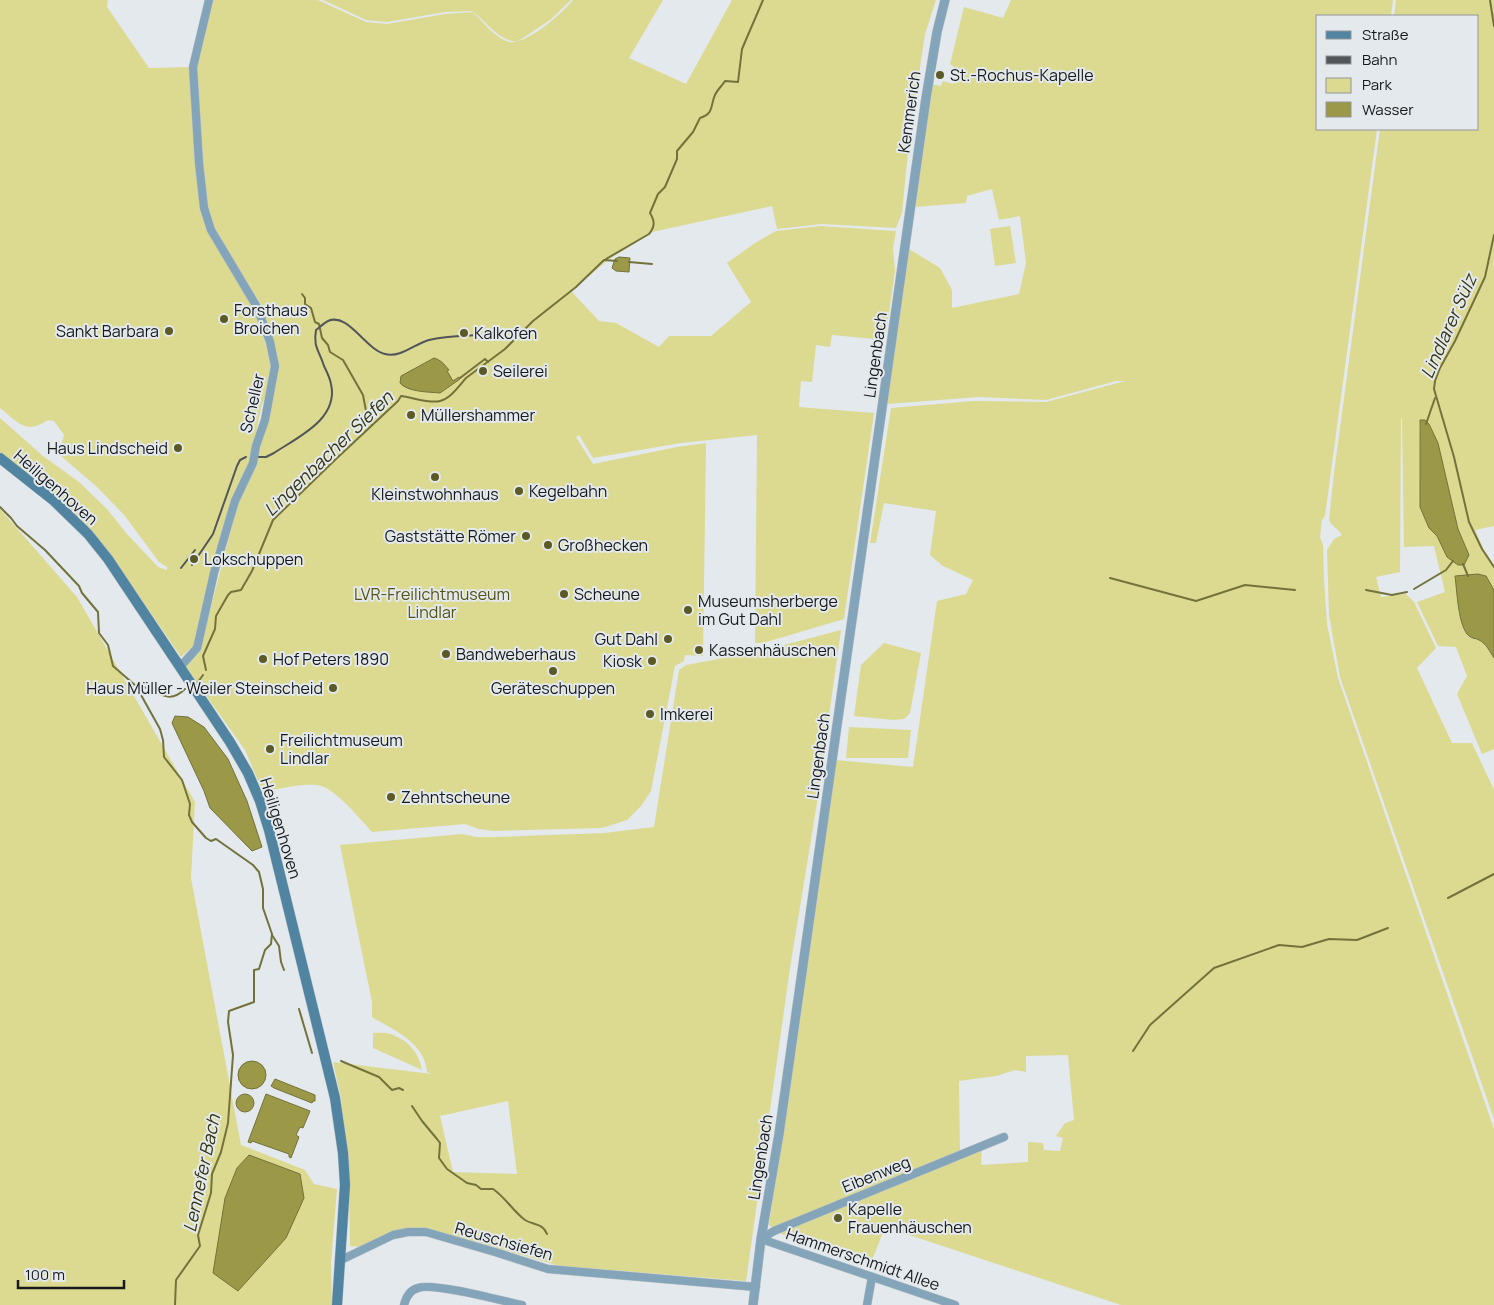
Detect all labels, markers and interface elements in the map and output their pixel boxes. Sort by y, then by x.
legend [1316,15,1479,130]
text: Straße [1362,24,1409,45]
text: Bahn [1362,49,1397,70]
place label: St.-Rochus-Kapelle [950,64,1094,86]
marker: St.-Rochus-Kapelle [934,69,946,81]
street label: Kemmerich [892,70,926,154]
text: Park [1362,74,1392,95]
text: Wasser [1362,99,1414,120]
water label: Lindlarer Sülz [1414,268,1483,382]
place label: Forsthaus Broichen [234,299,308,339]
street label: Lingenbach [858,311,892,399]
marker: Forsthaus Broichen [218,313,230,325]
place label: Sankt Barbara [56,320,159,342]
place label: Kalkofen [474,322,537,344]
marker: Sankt Barbara [163,325,175,337]
marker: Kalkofen [458,327,470,339]
place label: Seilerei [493,360,548,382]
marker: Seilerei [477,365,489,377]
street label: Scheller [235,371,270,435]
water label: Lingenbacher Siefen [258,384,399,521]
place label: Müllershammer [421,404,535,426]
marker: Müllershammer [405,409,417,421]
place label: Haus Lindscheid [47,437,168,459]
marker: Haus Lindscheid [172,442,184,454]
street label: Heiligenhoven [9,444,103,530]
marker: Kleinstwohnhaus [429,471,441,483]
place label: Kegelbahn [529,480,607,502]
place label: Kleinstwohnhaus [371,483,499,505]
marker: Kegelbahn [513,485,525,497]
place label: Gaststätte Römer [385,525,516,547]
marker: Gaststätte Römer [520,530,532,542]
place label: Großhecken [558,534,648,556]
marker: Großhecken [542,539,554,551]
place label: Lokschuppen [204,548,303,570]
marker: Lokschuppen [188,553,200,565]
park label: LVR-Freilichtmuseum Lindlar [354,583,510,623]
place label: Scheune [574,583,640,605]
marker: Scheune [558,588,570,600]
place label: Museumsherberge im Gut Dahl [698,590,838,630]
marker: Museumsherberge im Gut Dahl [682,604,694,616]
place label: Gut Dahl [595,628,658,650]
marker: Gut Dahl [662,633,674,645]
place label: Kassenhäuschen [709,639,836,661]
place label: Bandweberhaus [456,643,576,665]
marker: Kassenhäuschen [693,644,705,656]
place label: Hof Peters 1890 [273,648,389,670]
marker: Bandweberhaus [440,648,452,660]
place label: Kiosk [603,650,643,672]
marker: Hof Peters 1890 [257,653,269,665]
marker: Kiosk [646,655,658,667]
marker: Geräteschuppen [547,665,559,677]
place label: Haus Müller - Weiler Steinscheid [86,677,323,699]
place label: Geräteschuppen [491,677,615,699]
marker: Haus Müller - Weiler Steinscheid [327,682,339,694]
place label: Imkerei [660,703,713,725]
marker: Imkerei [644,708,656,720]
street label: Lingenbach [801,712,835,800]
place label: Freilichtmuseum Lindlar [280,729,403,769]
marker: Freilichtmuseum Lindlar [264,743,276,755]
street label: Heiligenhoven [255,775,307,881]
place label: Zehntscheune [401,786,510,808]
marker: Zehntscheune [385,791,397,803]
water label: Lennefer Bach [177,1111,225,1234]
street label: Lingenbach [742,1113,778,1201]
street label: Eibenweg [839,1150,913,1198]
place label: Kapelle Frauenhäuschen [848,1198,972,1238]
marker: Kapelle Frauenhäuschen [832,1212,844,1224]
street label: Reuschsiefen [452,1216,556,1266]
street label: Hammerschmidt Allee [783,1222,943,1296]
scale bar [18,1258,124,1290]
text: 100 m [25,1264,65,1285]

